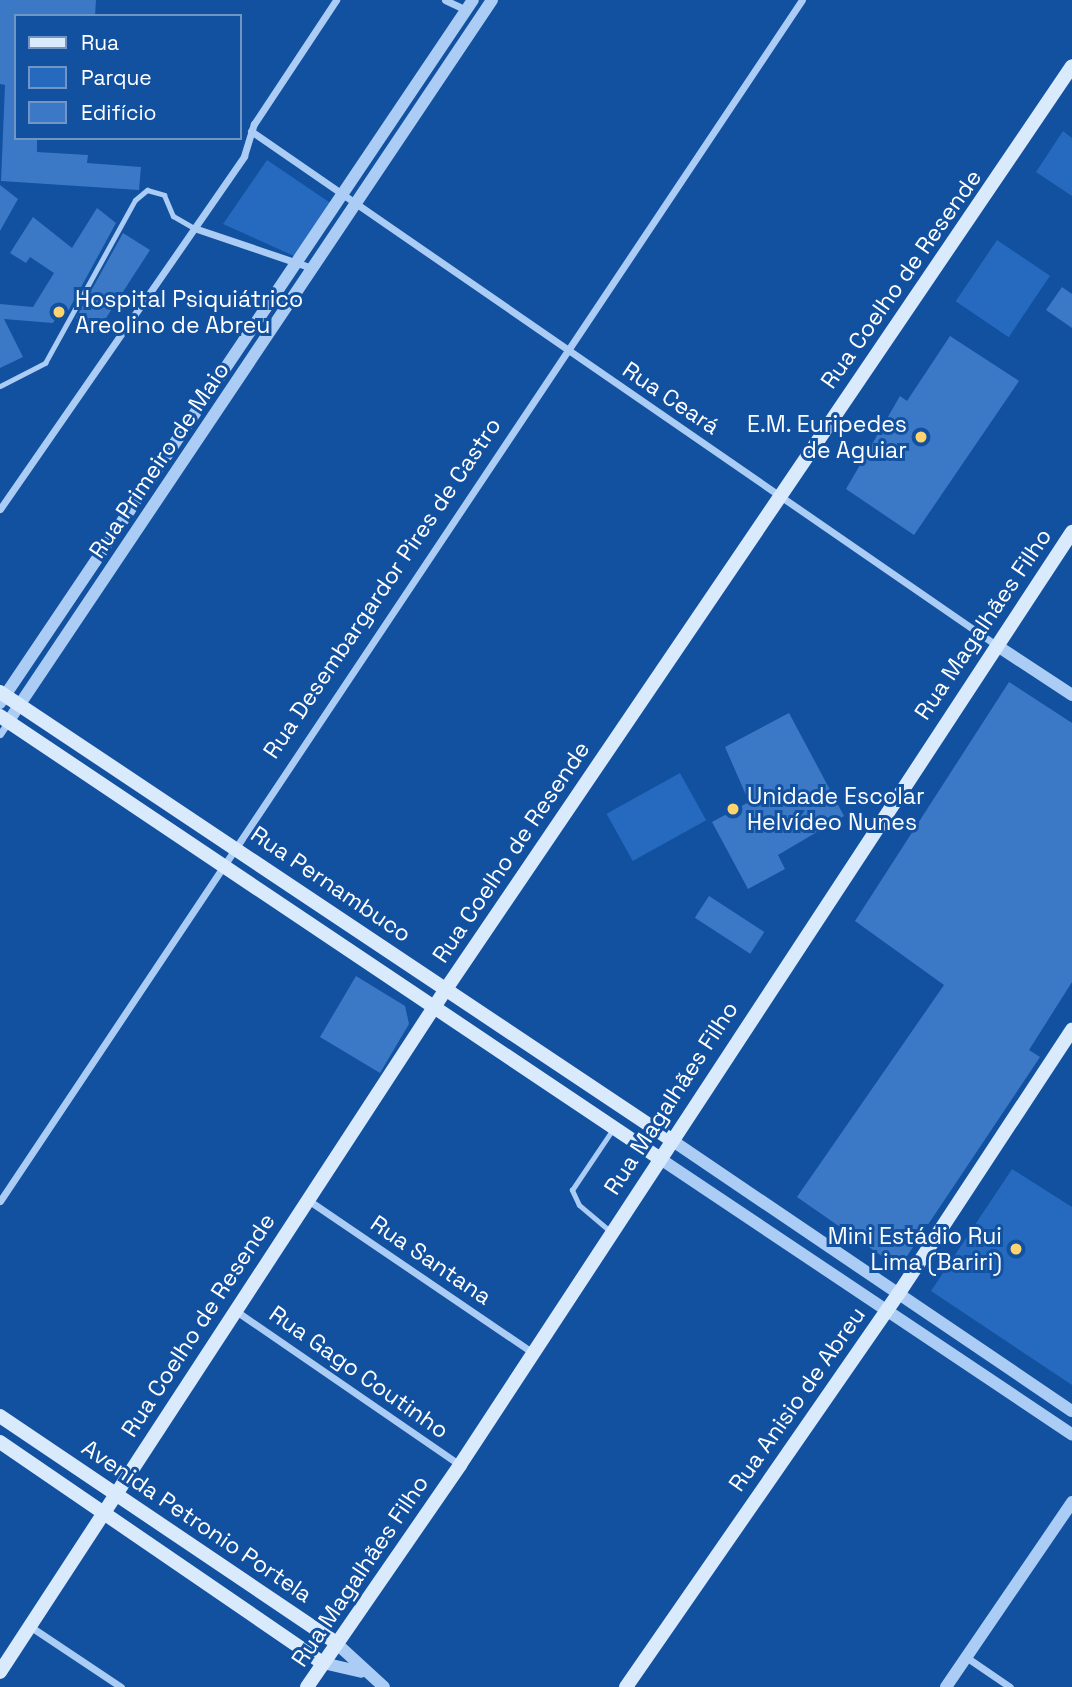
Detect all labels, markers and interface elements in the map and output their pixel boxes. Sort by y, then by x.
legend [14,14,242,140]
text: Rua [81,29,119,56]
text: Parque [81,64,152,91]
text: Edifício [81,99,157,126]
street label: Rua Coelho de Resende [815,164,987,394]
place label: Hospital Psiquiátrico Areolino de Abreu [75,285,303,339]
marker: Hospital Psiquiátrico Areolino de Abreu [49,302,69,322]
street label: Rua Ceará [617,356,725,440]
street label: Rua Primeiro de Maio [83,357,235,563]
place label: E.M. Euripedes de Aguiar [746,410,907,464]
street label: Rua Desembargardor Pires de Castro [257,412,507,764]
marker: E.M. Euripedes de Aguiar [913,429,929,445]
street label: Rua Magalhães Filho [909,523,1057,725]
street label: Rua Coelho de Resende [427,736,595,968]
place label: Unidade Escolar Helvídeo Nunes [747,782,925,836]
marker: Unidade Escolar Helvídeo Nunes [725,801,741,817]
street label: Rua Pernambuco [246,820,416,948]
street label: Rua Magalhães Filho [598,996,744,1200]
street label: Rua Coelho de Resende [115,1208,281,1442]
street label: Rua Santana [365,1209,497,1311]
place label: Mini Estádio Rui Lima (Bariri) [828,1222,1002,1276]
marker: Mini Estádio Rui Lima (Bariri) [1008,1241,1024,1257]
street label: Rua Gago Coutinho [264,1300,454,1444]
street label: Rua Anisio de Abreu [723,1301,871,1497]
street label: Avenida Petronio Portela [77,1434,317,1608]
street label: Rua Magalhães Filho [286,1470,434,1672]

